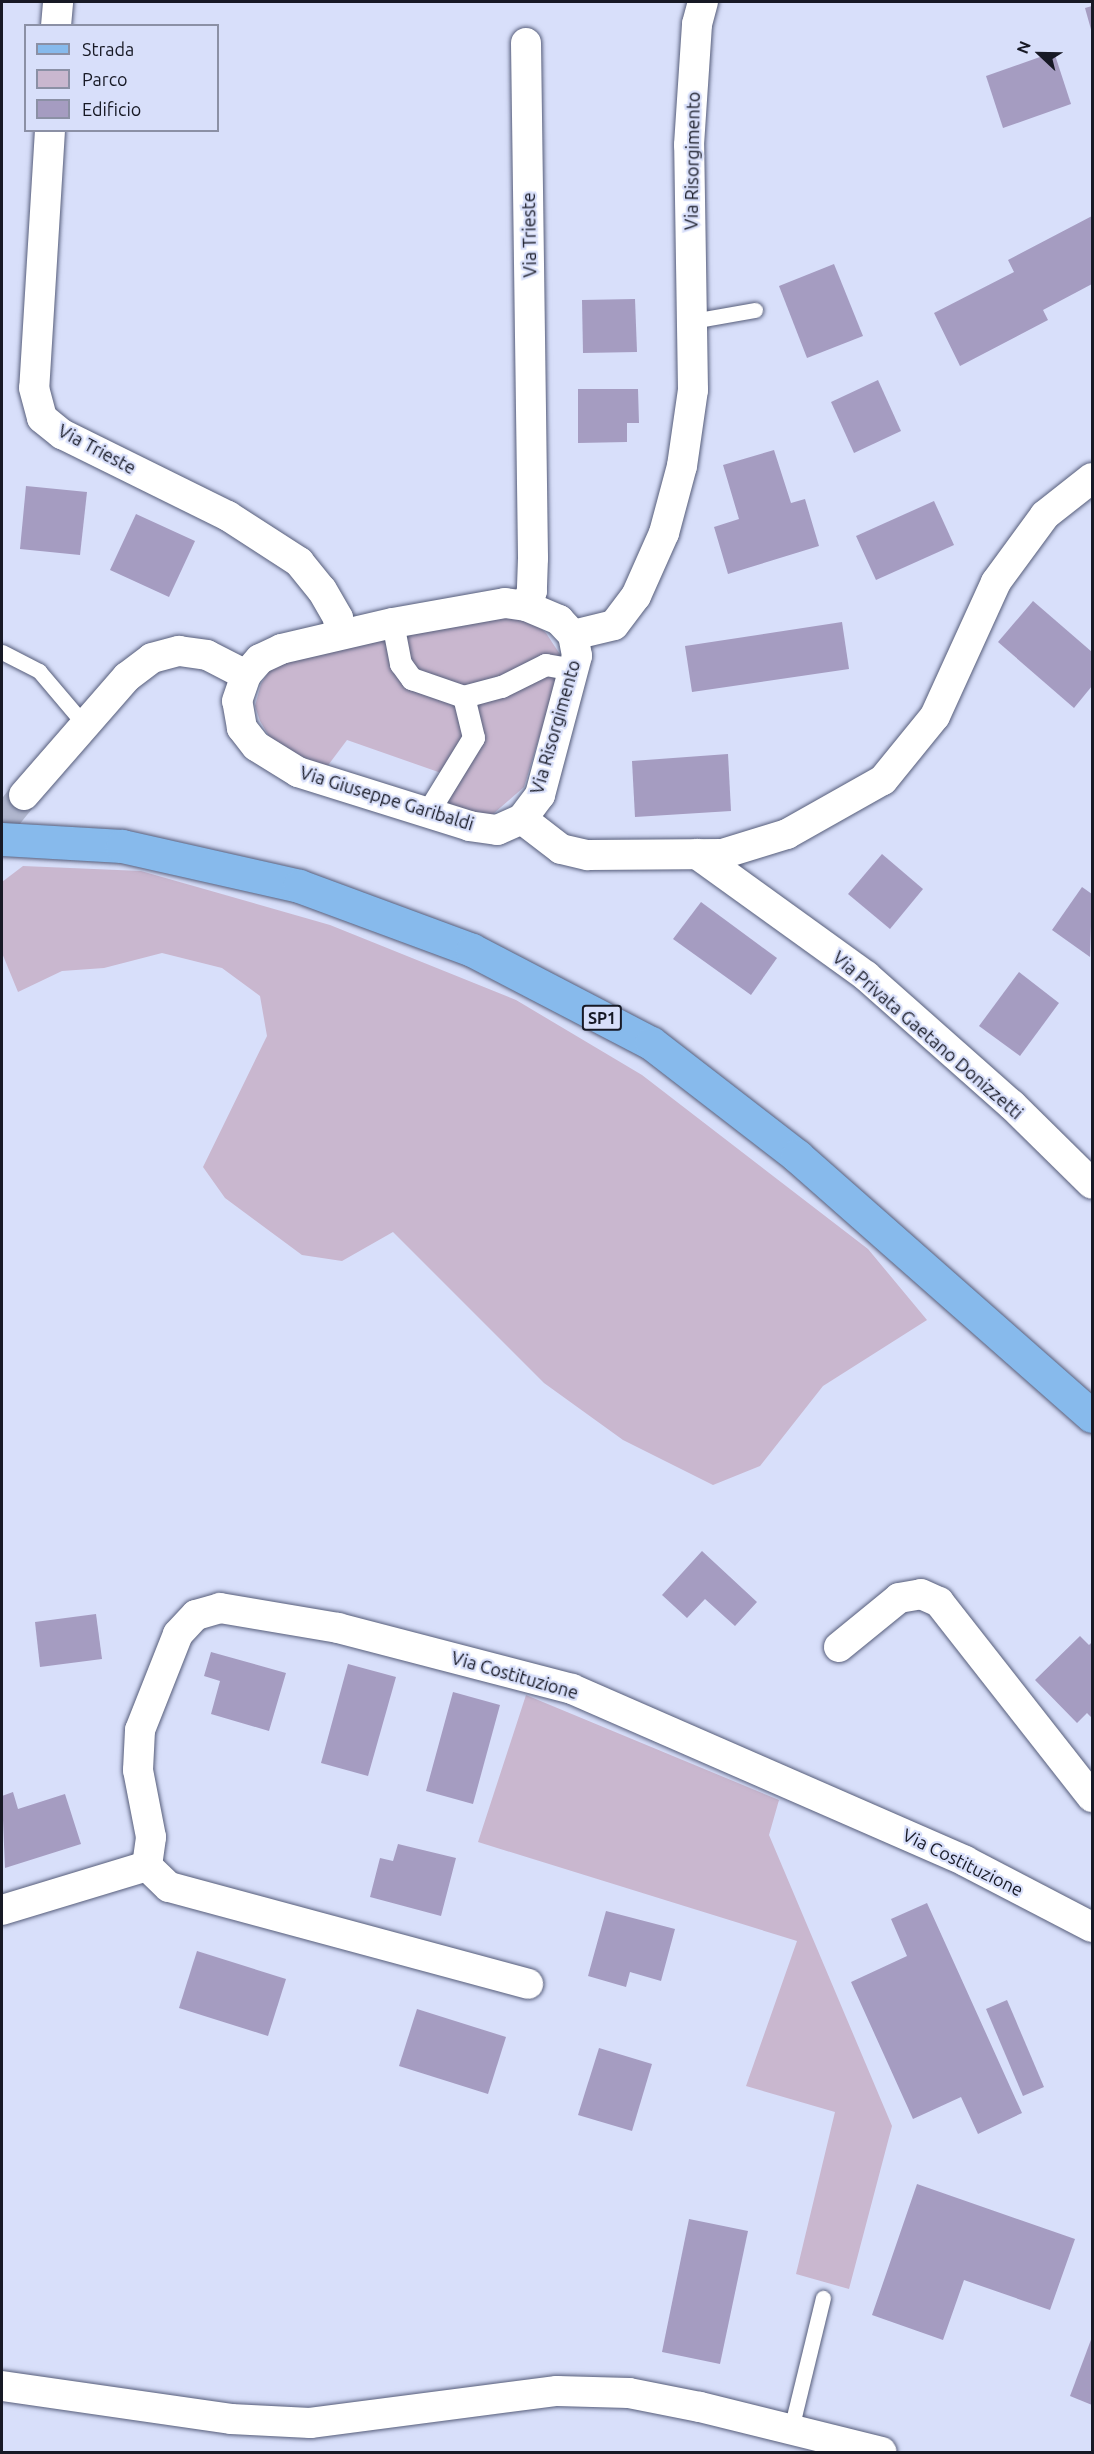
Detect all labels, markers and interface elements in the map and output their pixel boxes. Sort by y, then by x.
legend [24,24,219,132]
north arrow [1010,24,1070,84]
text: N [1013,38,1034,56]
text: Strada [82,39,134,59]
text: Parco [82,69,128,89]
street label: Via Risorgimento [680,92,704,230]
text: Edificio [82,99,141,119]
street label: Via Trieste [517,192,541,278]
street label: Via Trieste [54,419,140,479]
street label: Via Risorgimento [526,657,584,797]
street label: Via Giuseppe Garibaldi [297,761,477,835]
street label: Via Privata Gaetano Donizzetti [828,946,1028,1124]
road number: SP1 [581,1005,623,1031]
street label: Via Costituzione [449,1647,581,1703]
street label: Via Costituzione [899,1824,1027,1900]

